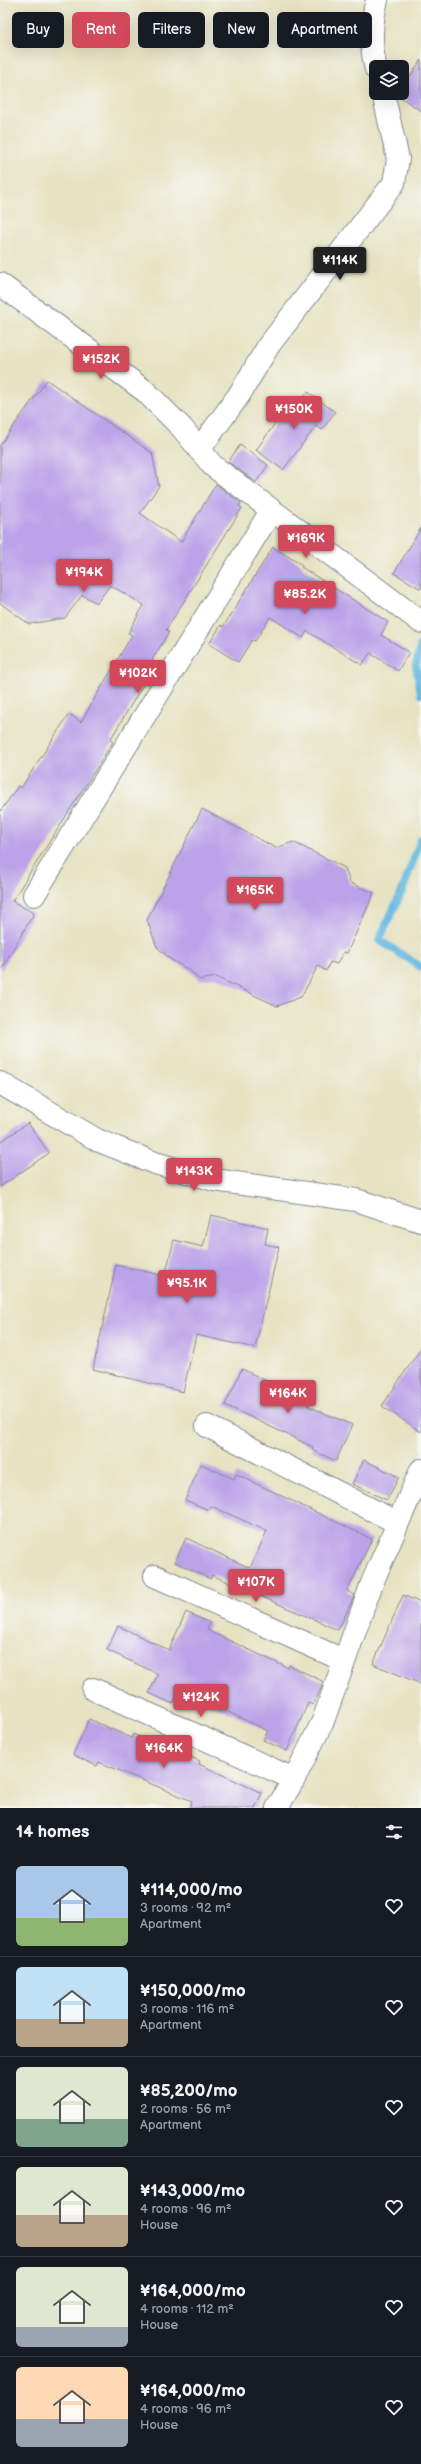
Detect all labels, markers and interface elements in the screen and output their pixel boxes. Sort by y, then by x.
chip: Buy [12,12,64,48]
chip: Rent [72,12,130,48]
chip: Filters [138,12,205,48]
chip: New [213,12,269,48]
chip: Apartment [277,12,372,48]
map controls [369,60,409,100]
button: layers [369,60,409,100]
pin: ¥114K [312,247,368,281]
text: ¥114K [322,252,358,268]
pin: ¥152K [73,346,129,380]
text: ¥152K [82,351,120,367]
pin: ¥150K [266,396,322,430]
text: ¥150K [275,401,313,417]
pin: ¥169K [278,525,334,559]
text: ¥169K [287,530,325,546]
pin: ¥194K [56,559,112,593]
text: ¥194K [65,564,103,580]
pin: ¥85.2K [272,581,338,615]
text: ¥85.2K [284,586,326,602]
pin: ¥102K [110,660,166,694]
text: ¥102K [119,665,157,681]
pin: ¥165K [227,877,283,911]
text: ¥165K [236,882,274,898]
pin: ¥143K [166,1158,222,1192]
text: ¥143K [175,1163,213,1179]
pin: ¥95.1K [154,1270,220,1304]
text: ¥95.1K [167,1275,207,1291]
pin: ¥164K [260,1380,316,1414]
text: ¥164K [269,1385,307,1401]
pin: ¥107K [228,1569,284,1603]
text: ¥107K [237,1574,275,1590]
pin: ¥124K [173,1684,229,1718]
text: ¥124K [182,1689,220,1705]
pin: ¥164K [136,1735,192,1769]
text: ¥164K [145,1740,183,1756]
icon: filters [383,1821,405,1843]
text: 14 homes [16,1822,89,1842]
text: ¥114,000/mo [140,1880,242,1900]
icon: home [48,1882,96,1930]
icon: heart [383,1895,405,1917]
text: 3 rooms · 92 m² [140,1900,231,1916]
text: Apartment [140,1916,201,1932]
text: ¥150,000/mo [140,1981,246,2001]
icon: home [48,1983,96,2031]
icon: heart [383,1996,405,2018]
text: 3 rooms · 116 m² [140,2001,234,2017]
text: Apartment [140,2017,201,2033]
text: ¥85,200/mo [140,2081,237,2101]
icon: home [48,2083,96,2131]
icon: heart [383,2096,405,2118]
text: 2 rooms · 56 m² [140,2101,231,2117]
text: Apartment [140,2117,201,2133]
text: ¥143,000/mo [140,2181,245,2201]
icon: home [48,2183,96,2231]
icon: heart [383,2196,405,2218]
text: 4 rooms · 96 m² [140,2201,232,2217]
text: House [140,2217,178,2233]
text: ¥164,000/mo [140,2281,246,2301]
icon: home [48,2283,96,2331]
icon: heart [383,2296,405,2318]
text: 4 rooms · 112 m² [140,2301,234,2317]
text: House [140,2317,178,2333]
text: ¥164,000/mo [140,2381,246,2401]
icon: home [48,2383,96,2431]
icon: heart [383,2396,405,2418]
text: 4 rooms · 96 m² [140,2401,232,2417]
text: House [140,2417,178,2433]

